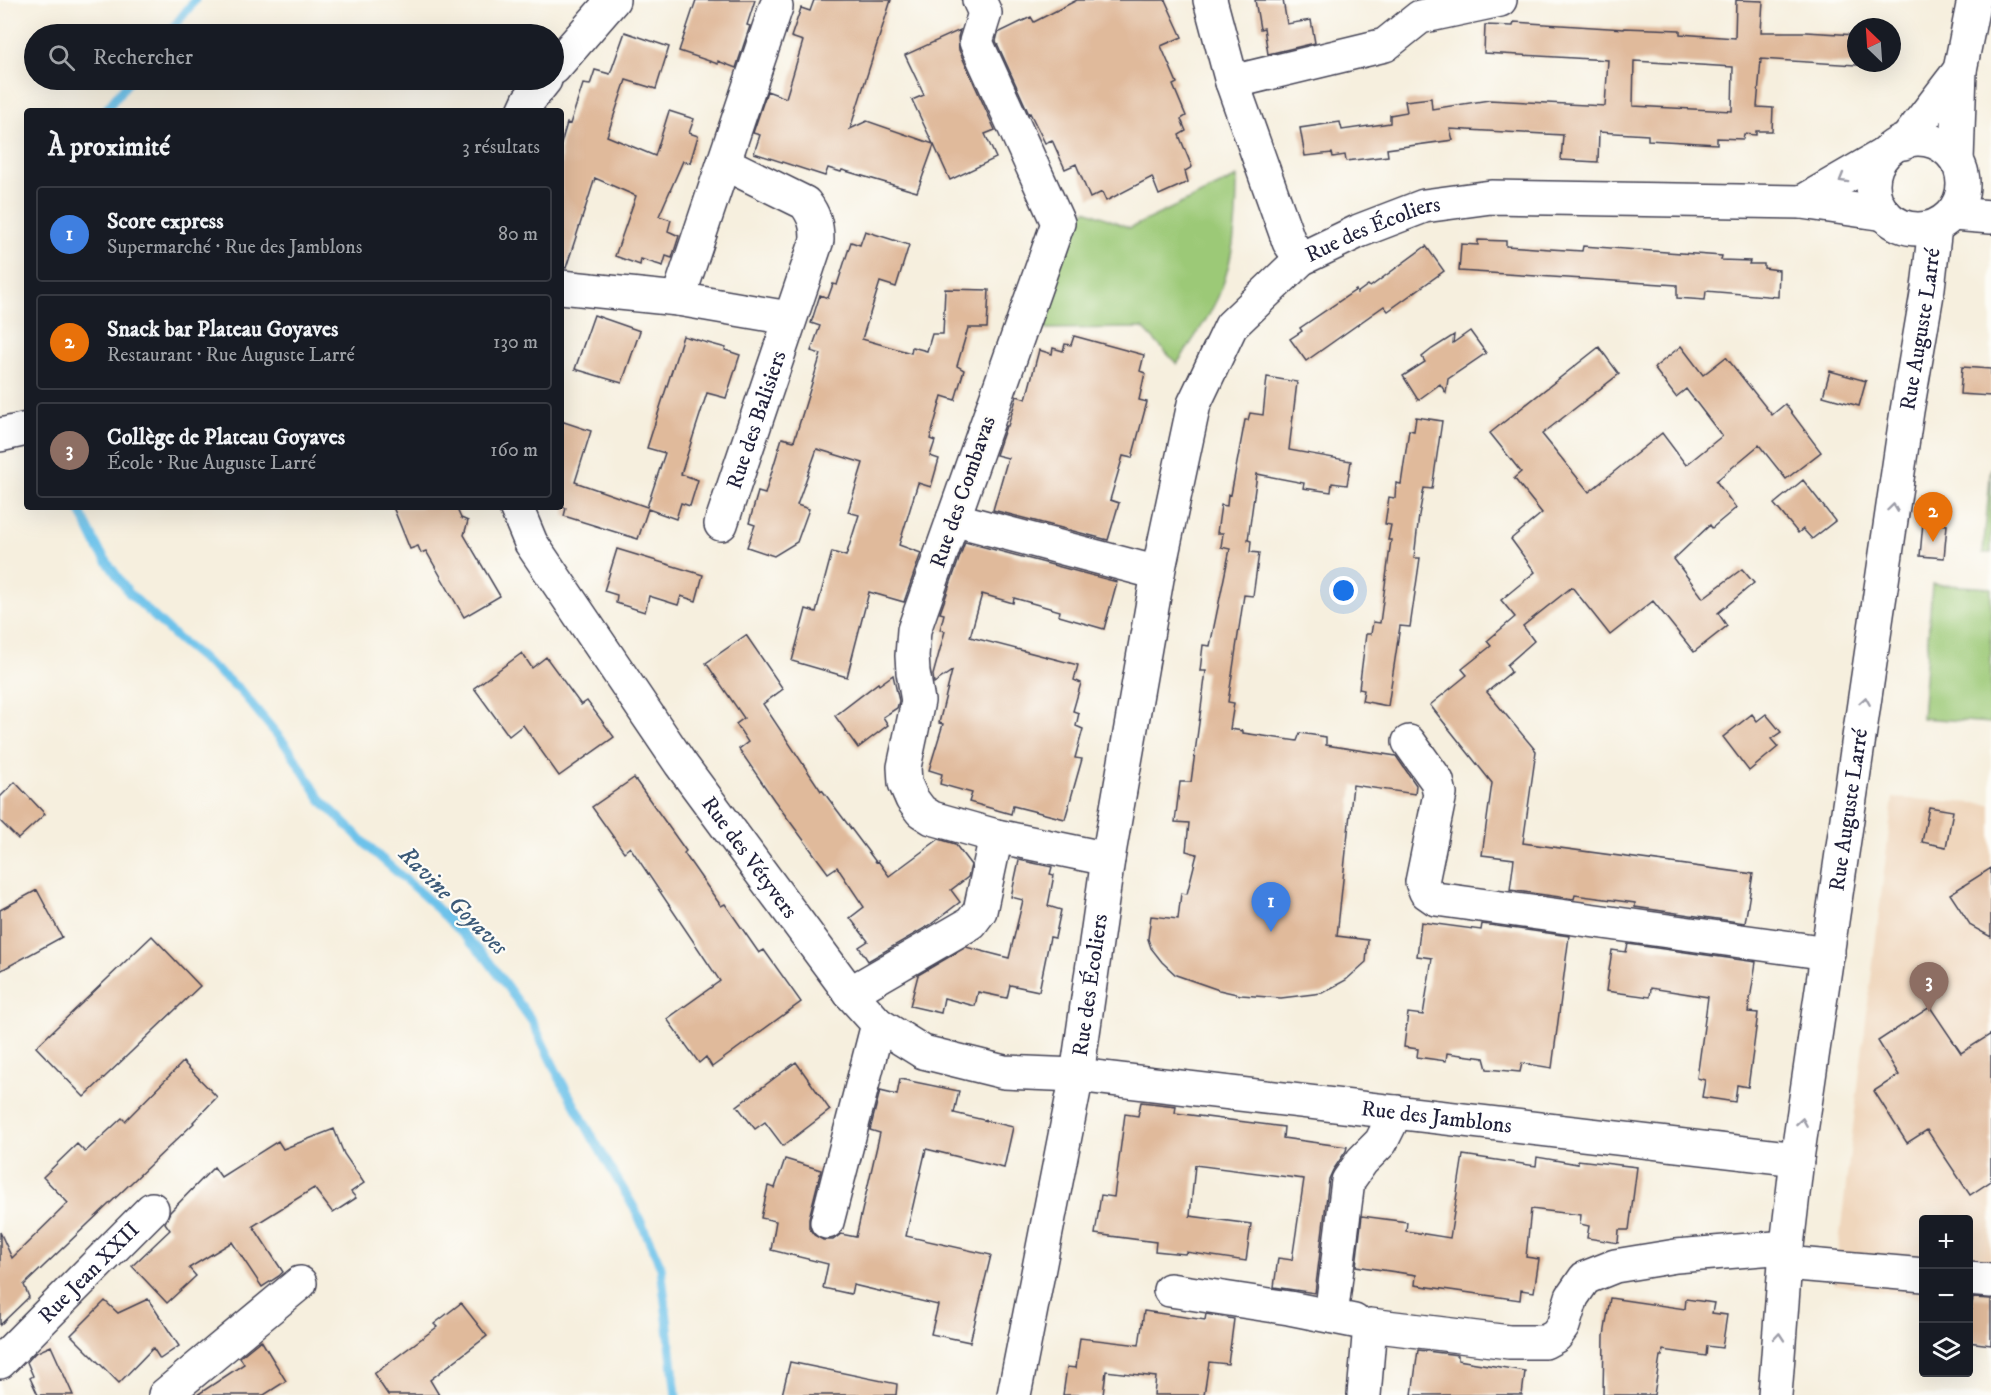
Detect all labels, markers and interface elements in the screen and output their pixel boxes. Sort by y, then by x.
north arrow [1847,18,1901,72]
search box [24,24,564,90]
icon: search [45,41,78,74]
text: Rechercher [93,44,193,71]
text: À proximité [48,131,170,164]
text: 3 résultats [462,135,540,160]
one-way arrow [1839,171,1849,183]
street label: Rue des Écoliers [1301,190,1442,268]
text: Score express [107,208,224,235]
text: 1 [66,222,73,247]
text: 80 m [498,222,538,247]
text: Supermarché · Rue des Jamblons [107,235,362,260]
street label: Rue Auguste Larré [1894,247,1946,412]
text: Snack bar Plateau Goyaves [107,316,338,343]
text: 2 [65,330,74,355]
text: 130 m [493,330,538,355]
text: Restaurant · Rue Auguste Larré [107,343,355,368]
street label: Rue des Balisiers [720,347,792,493]
street label: Rue des Combavas [924,412,1002,572]
text: Collège de Plateau Goyaves [107,424,345,451]
text: 3 [66,438,73,463]
text: 160 m [490,438,538,463]
text: École · Rue Auguste Larré [107,451,316,476]
pin: 2 [1914,492,1952,542]
one-way arrow [1887,503,1899,512]
your location [1329,576,1358,605]
one-way arrow [1859,696,1871,705]
street label: Rue Auguste Larré [1823,727,1874,893]
street label: Rue des Vétyvers [696,791,804,924]
water label: Ravine Goyaves [391,839,514,962]
pin: 1 [1252,882,1290,932]
street label: Rue des Écoliers [1066,912,1113,1058]
pin: 3 [1910,962,1948,1012]
street label: Rue des Jamblons [1360,1095,1513,1139]
one-way arrow [1796,1117,1808,1127]
map controls [1919,1215,1973,1377]
button: + [1919,1215,1973,1269]
street label: Rue Jean XXII [33,1216,145,1329]
button: − [1919,1269,1973,1323]
button: layers [1919,1323,1973,1377]
one-way arrow [1772,1332,1785,1341]

